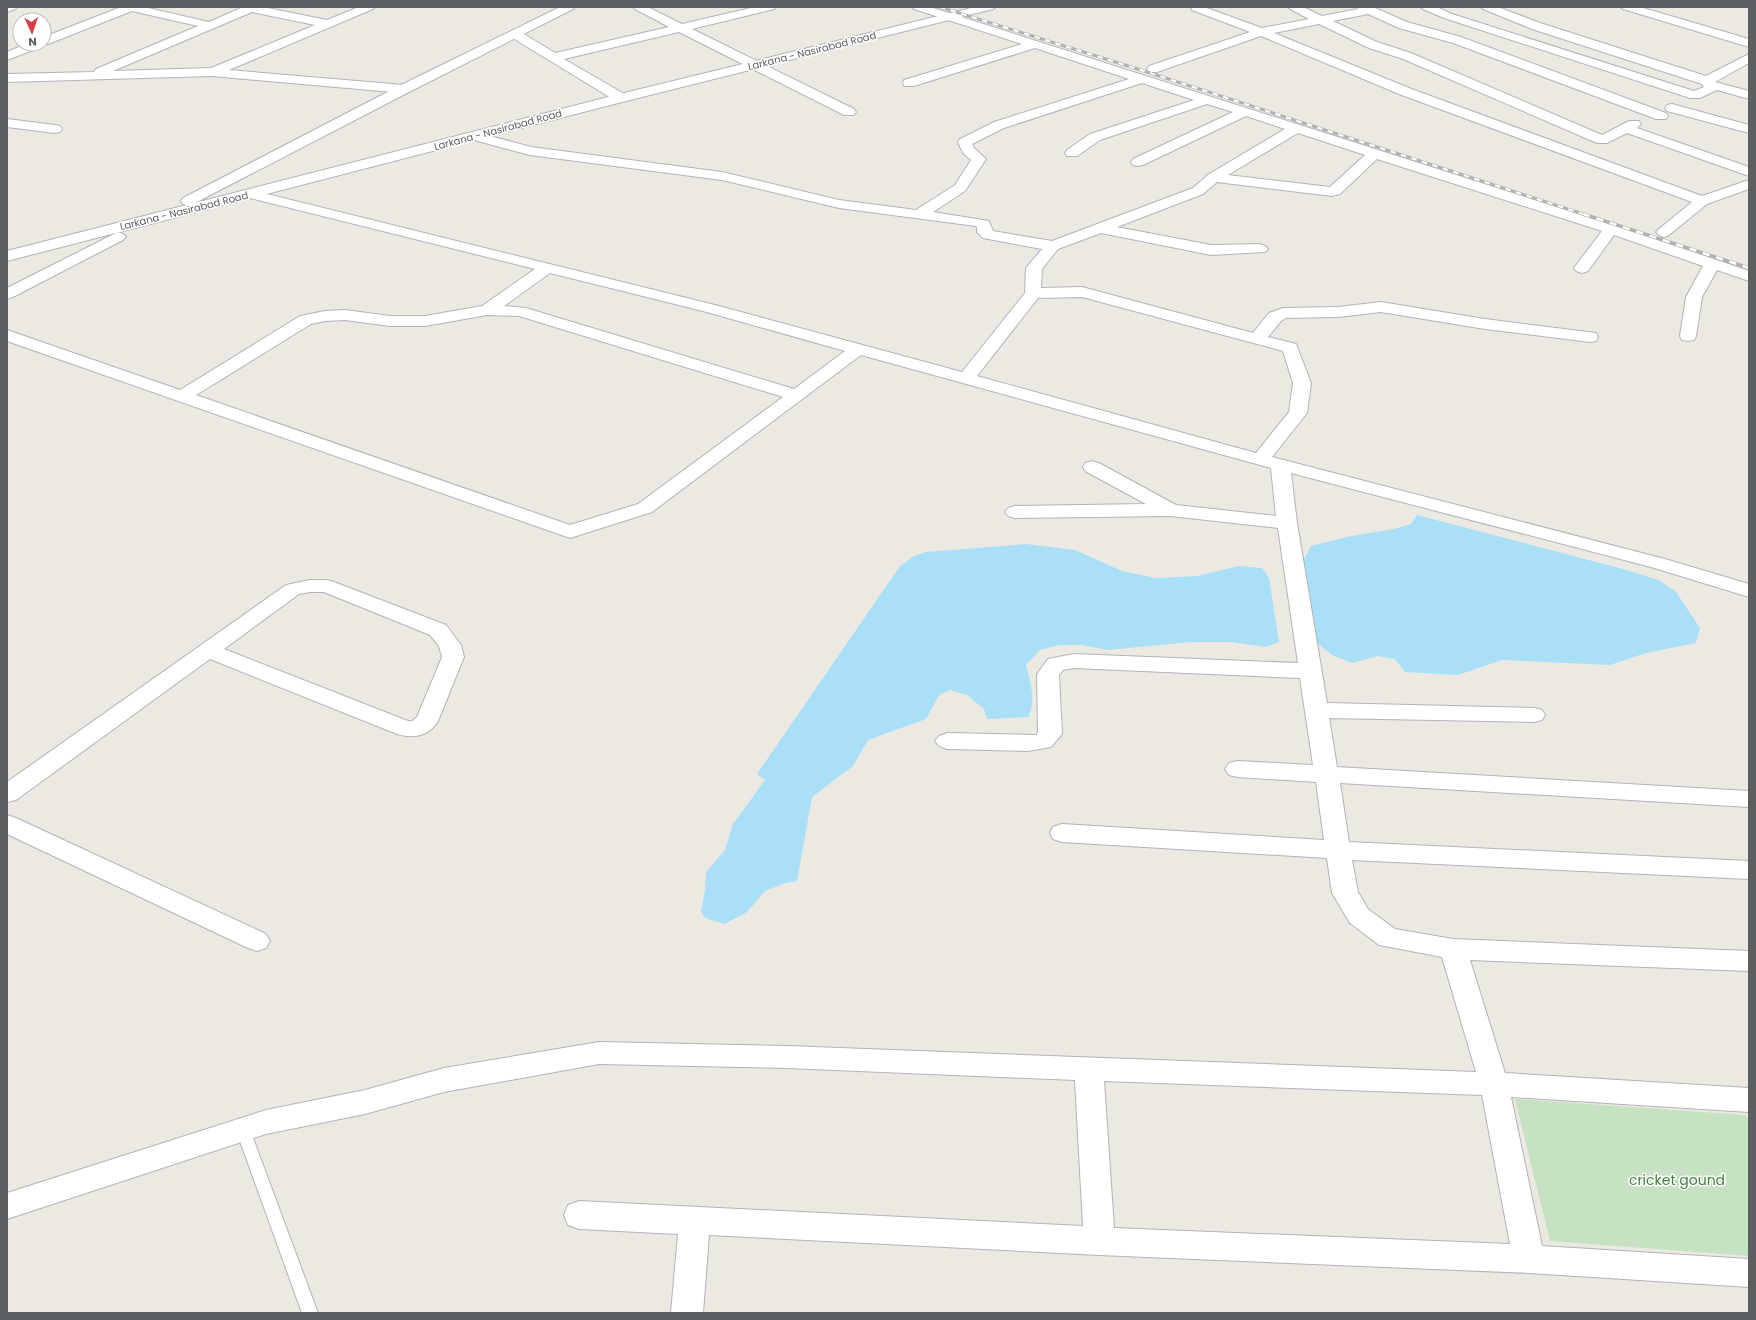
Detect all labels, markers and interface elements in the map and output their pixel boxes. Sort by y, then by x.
north arrow [12,12,52,52]
street label: Larkana - Nasirabad Road [746,28,878,74]
text: N [28,34,37,50]
street label: Larkana - Nasirabad Road [432,106,564,154]
street label: Larkana - Nasirabad Road [118,188,250,234]
park label: cricket gound [1629,1170,1725,1190]

